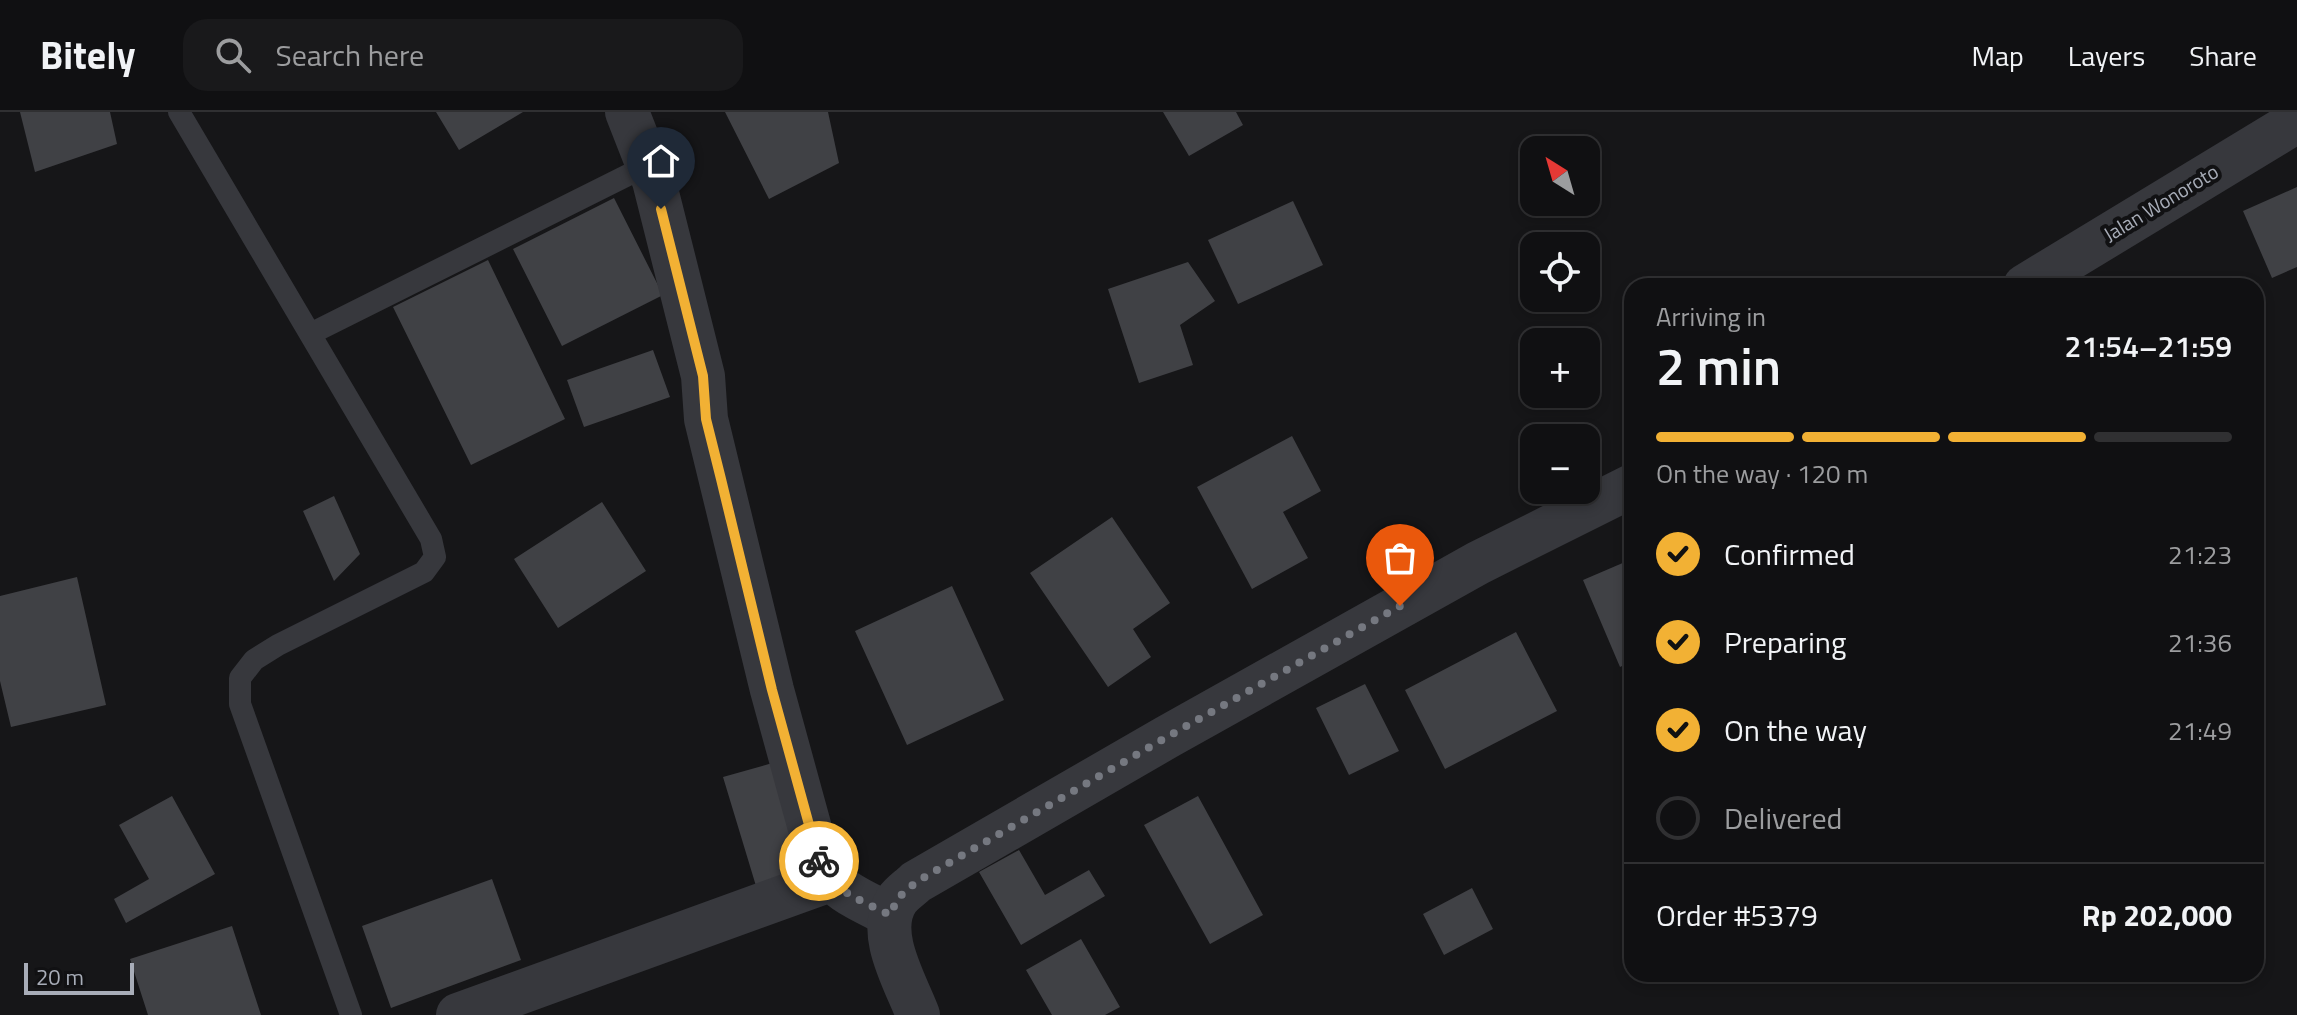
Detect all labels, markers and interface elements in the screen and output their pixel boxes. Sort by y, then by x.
search box [183,19,743,91]
text: Bitely [40,26,135,84]
text: Search here [275,32,424,78]
icon: search [211,33,255,77]
text: Map [1971,34,2024,77]
text: Layers [2068,34,2145,77]
text: Share [2189,34,2257,77]
pin [627,127,695,209]
north arrow [1520,136,1600,216]
map controls [1520,136,1600,504]
icon: home [639,139,683,183]
street label: Jalan Wonoroto [2097,156,2224,249]
button: locate [1520,232,1600,312]
text: Arriving in [1656,297,1766,336]
text: 21:54–21:59 [2065,323,2232,369]
text: 2 min [1656,326,1781,405]
button: + [1520,328,1600,408]
button: − [1520,424,1600,504]
text: On the way · 120 m [1656,454,1868,493]
pin [1366,524,1434,606]
text: Confirmed [1724,531,1855,577]
icon: check [1656,532,1700,576]
text: 21:23 [2168,535,2232,574]
icon: bag [1378,536,1422,580]
text: Preparing [1724,619,1846,665]
icon: check [1656,620,1700,664]
text: 21:36 [2168,623,2232,662]
text: On the way [1724,707,1867,753]
icon: check [1656,708,1700,752]
text: 21:49 [2168,711,2232,750]
text: Delivered [1724,795,1842,841]
courier [779,821,859,901]
icon: bike [797,839,841,883]
text: Order #5379 [1656,892,1818,938]
text: Rp 202,000 [2082,892,2232,938]
scale bar [24,959,134,995]
text: 20 m [36,960,84,994]

